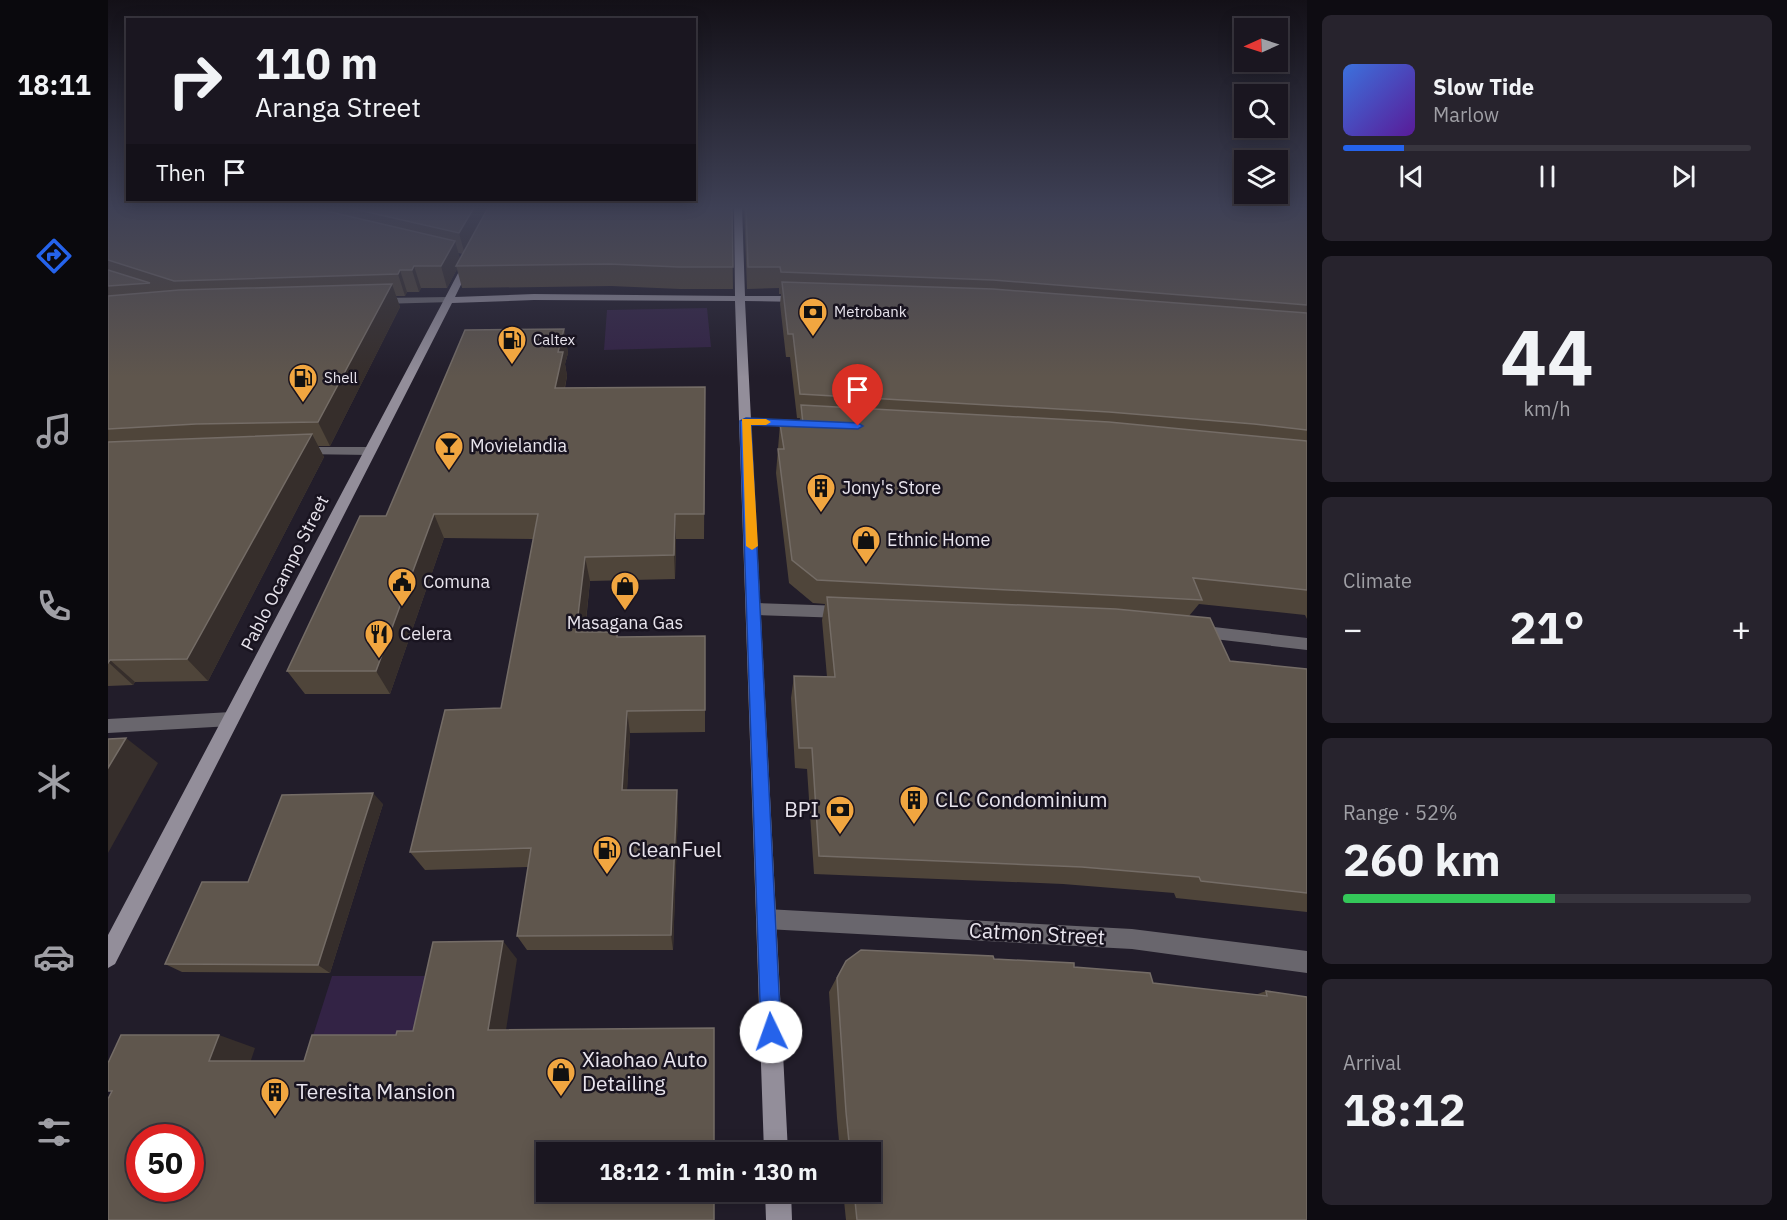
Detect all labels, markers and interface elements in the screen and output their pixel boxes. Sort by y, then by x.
north arrow [1234,18,1288,72]
map controls [1234,18,1288,204]
text: 110 m [255,36,378,91]
icon: right [156,42,234,120]
text: 18:11 [17,67,91,102]
text: Slow Tide [1433,72,1534,101]
button: search [1234,84,1288,138]
text: Aranga Street [255,89,421,124]
text: Marlow [1433,101,1499,128]
button: layers [1234,150,1288,204]
icon: arrive [218,156,251,189]
text: Then [156,158,206,187]
icon: previous [1395,160,1428,193]
icon: pause [1531,160,1564,193]
icon: next [1667,160,1700,193]
icon: directions [33,235,75,277]
bank icon: Metrobank [797,296,829,338]
place label: Metrobank [834,302,907,321]
text: 44 [1500,305,1594,406]
fuel station icon: Caltex [496,324,528,366]
place label: Caltex [533,330,576,349]
fuel station icon: Shell [287,362,319,404]
pin [832,364,883,426]
place label: Shell [324,368,358,387]
icon: arrive [841,373,874,406]
text: km/h [1523,395,1571,422]
icon: music [33,410,75,452]
bar icon: Movielandia [433,430,465,472]
place label: Movielandia [470,434,567,457]
building icon: Jony's Store [805,472,837,514]
place label: Jony's Store [842,476,941,499]
street label: Pablo Ocampo Street [235,491,334,654]
shop icon: Ethnic Home [850,524,882,566]
place label: Ethnic Home [887,528,991,551]
public building icon: Comuna [386,566,418,608]
text: Climate [1343,567,1412,594]
place label: Comuna [423,570,490,593]
shop icon: Masagana Gas [609,570,641,612]
icon: phone [33,585,75,627]
text: 21° [1509,598,1585,656]
text: − [1343,607,1363,650]
text: + [1731,607,1751,650]
place label: Masagana Gas [567,611,683,634]
restaurant icon: Celera [363,618,395,660]
place label: Celera [400,622,452,645]
icon: climate [33,761,75,803]
building icon: CLC Condominium [898,784,930,826]
place label: CLC Condominium [935,785,1108,813]
bank icon: BPI [824,794,856,836]
place label: BPI [784,795,819,823]
text: Range · 52% [1343,799,1458,826]
text: 260 km [1343,830,1501,888]
fuel station icon: CleanFuel [591,834,623,876]
place label: CleanFuel [628,835,722,863]
street label: Catmon Street [968,915,1106,951]
icon: car [33,936,75,978]
position arrow [739,1000,803,1064]
place label: Xiaohao Auto Detailing [582,1045,707,1097]
text: Arrival [1343,1049,1401,1076]
shop icon: Xiaohao Auto Detailing [545,1056,577,1098]
building icon: Teresita Mansion [259,1076,291,1118]
place label: Teresita Mansion [296,1077,456,1105]
text: 18:12 [1343,1080,1466,1138]
icon: filters [33,1111,75,1153]
speed limit sign: 50 [126,1124,204,1202]
text: 18:12 · 1 min · 130 m [599,1157,818,1186]

